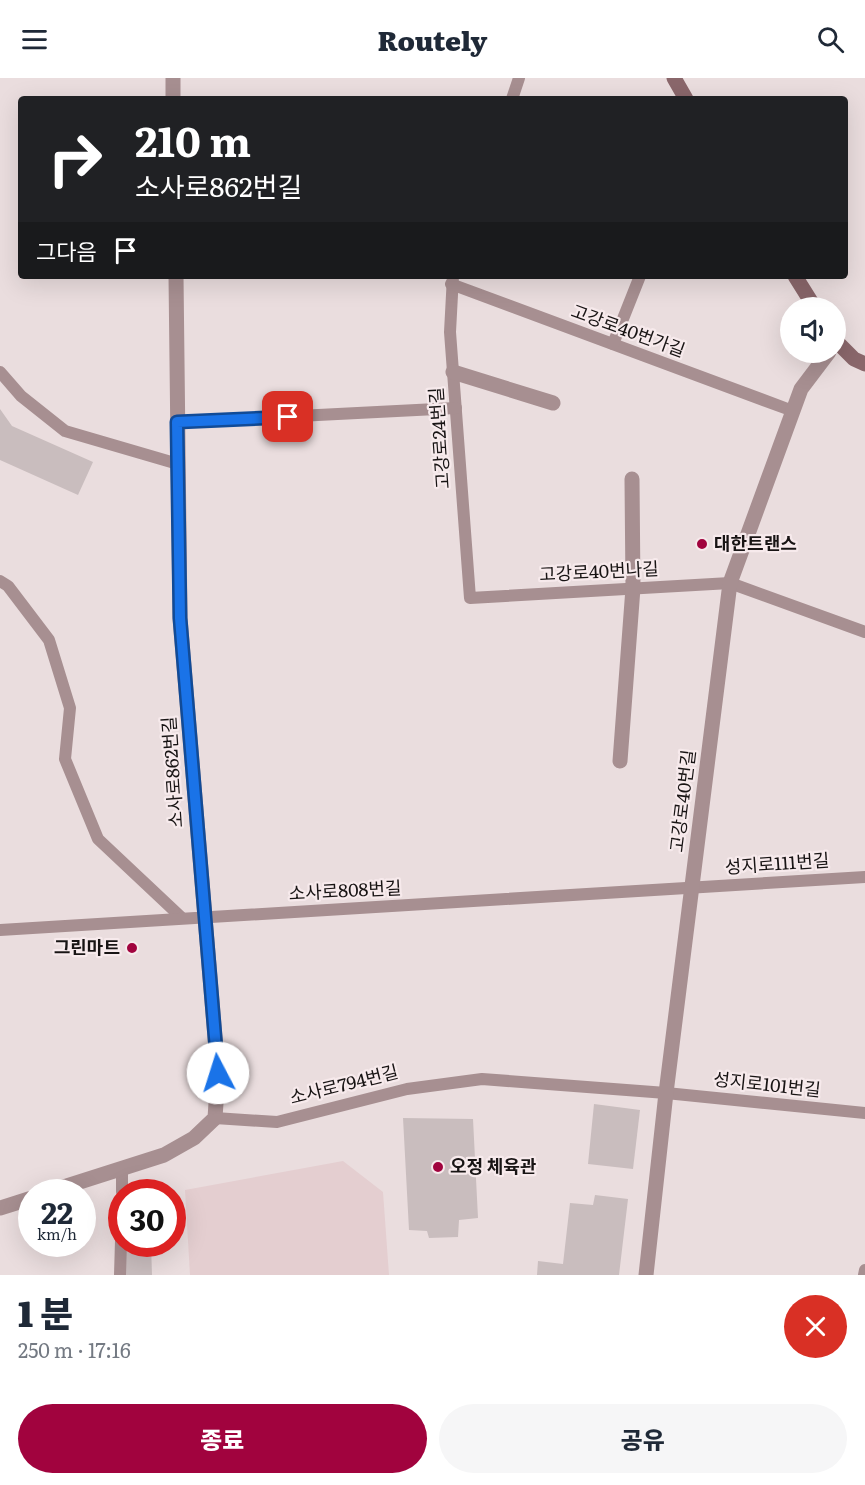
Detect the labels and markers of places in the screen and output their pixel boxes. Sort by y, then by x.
pin [262,391,313,442]
place label: 대한트랜스 [714,529,797,556]
marker: 대한트랜스 [695,537,709,551]
place label: 그린마트 [54,933,120,960]
marker: 그린마트 [125,941,139,955]
place label: 오정 체육관 [450,1152,537,1179]
marker: 오정 체육관 [431,1160,445,1174]

